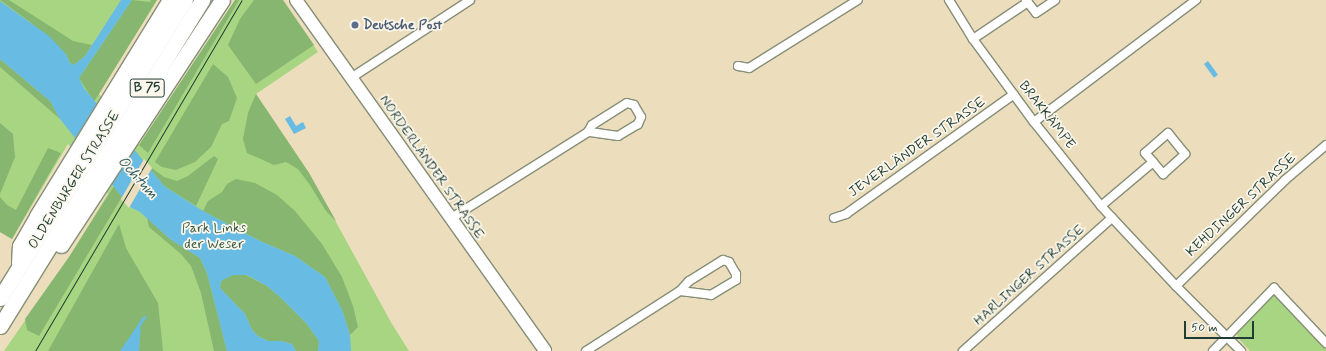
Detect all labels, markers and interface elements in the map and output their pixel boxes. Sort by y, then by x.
place label: Deutsche Post [363,17,441,33]
marker: Deutsche Post [350,20,360,30]
road number: B 75 [129,77,165,99]
street label: BRAKKÄMPE [1015,78,1079,152]
street label: NORDERLÄNDER STRASSE [376,92,488,242]
street label: JEVERLÄNDER STRASSE [845,93,989,201]
street label: OLDENBURGER STRASSE [24,107,124,253]
street label: KEHDINGER STRASSE [1182,150,1300,260]
water label: Ochtum [113,153,161,203]
park label: Park Links der Weser [182,220,246,252]
street label: HARLINGER STRASSE [970,221,1088,329]
scale bar [1186,313,1256,339]
text: 50 m [1191,320,1218,336]

